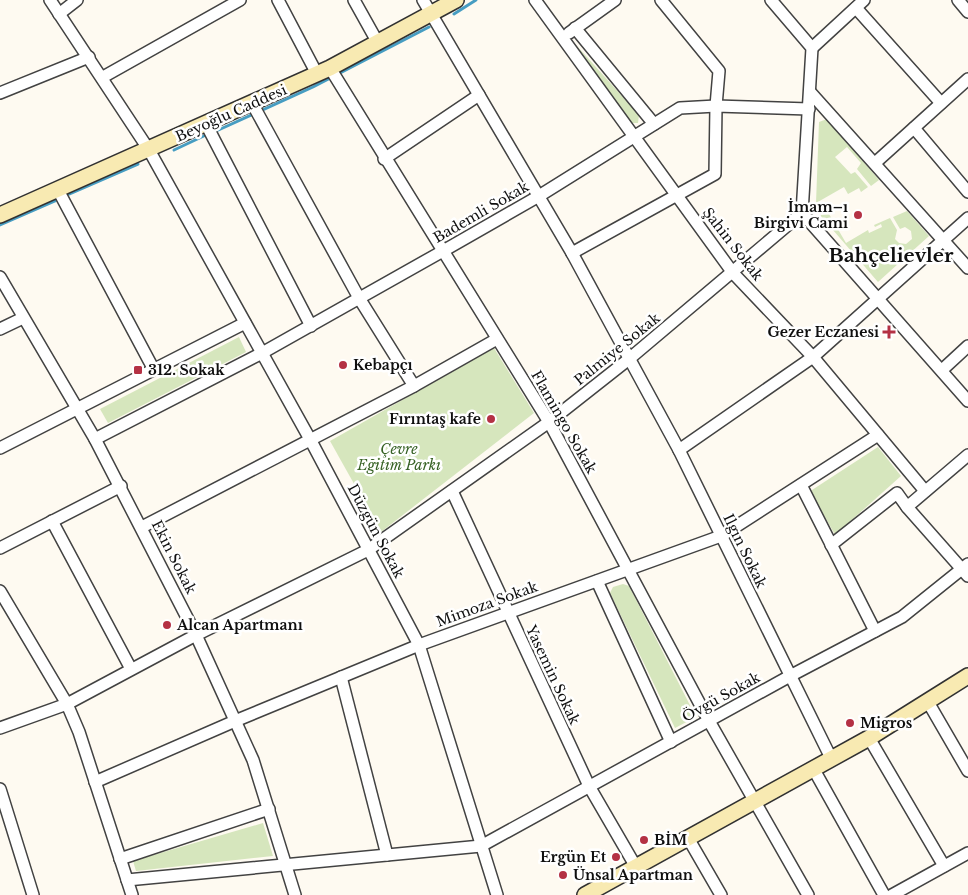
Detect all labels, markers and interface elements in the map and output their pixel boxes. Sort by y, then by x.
street label: Beyoğlu Caddesi [173,80,290,146]
street label: Bademli Sokak [430,177,532,247]
place label: İmam–ı Birgivi Cami [754,198,848,232]
street label: Şahin Sokak [699,204,767,285]
marker: İmam–ı Birgivi Cami [852,209,864,221]
district label: Bahçelievler [829,244,954,267]
street label: Palmiye Sokak [570,309,664,389]
place label: Gezer Eczanesi [767,323,879,341]
marker: Gezer Eczanesi [883,326,895,338]
place label: Kebapçı [353,356,413,374]
marker: Kebapçı [337,359,349,371]
place label: 312. Sokak [148,361,225,379]
marker: 312. Sokak [132,364,144,376]
street label: Flamingo Sokak [527,367,601,477]
place label: Fırıntaş kafe [389,410,481,428]
marker: Fırıntaş kafe [485,413,497,425]
park label: Çevre Eğitim Parkı [356,440,441,474]
street label: Düzgün Sokak [344,481,409,582]
street label: Ilgın Sokak [719,511,771,591]
street label: Ekin Sokak [148,517,200,597]
street label: Mimoza Sokak [434,577,541,631]
place label: Alcan Apartmanı [176,616,303,634]
marker: Alcan Apartmanı [161,619,173,631]
street label: Yasemin Sokak [522,621,584,728]
street label: Övgü Sokak [678,667,764,726]
place label: Migros [860,714,913,732]
marker: Migros [844,717,856,729]
place label: BİM [654,831,687,849]
marker: BİM [638,834,650,846]
place label: Ergün Et [540,848,607,866]
marker: Ergün Et [610,851,622,863]
place label: Ünsal Apartman [573,866,693,884]
marker: Ünsal Apartman [557,869,569,881]

